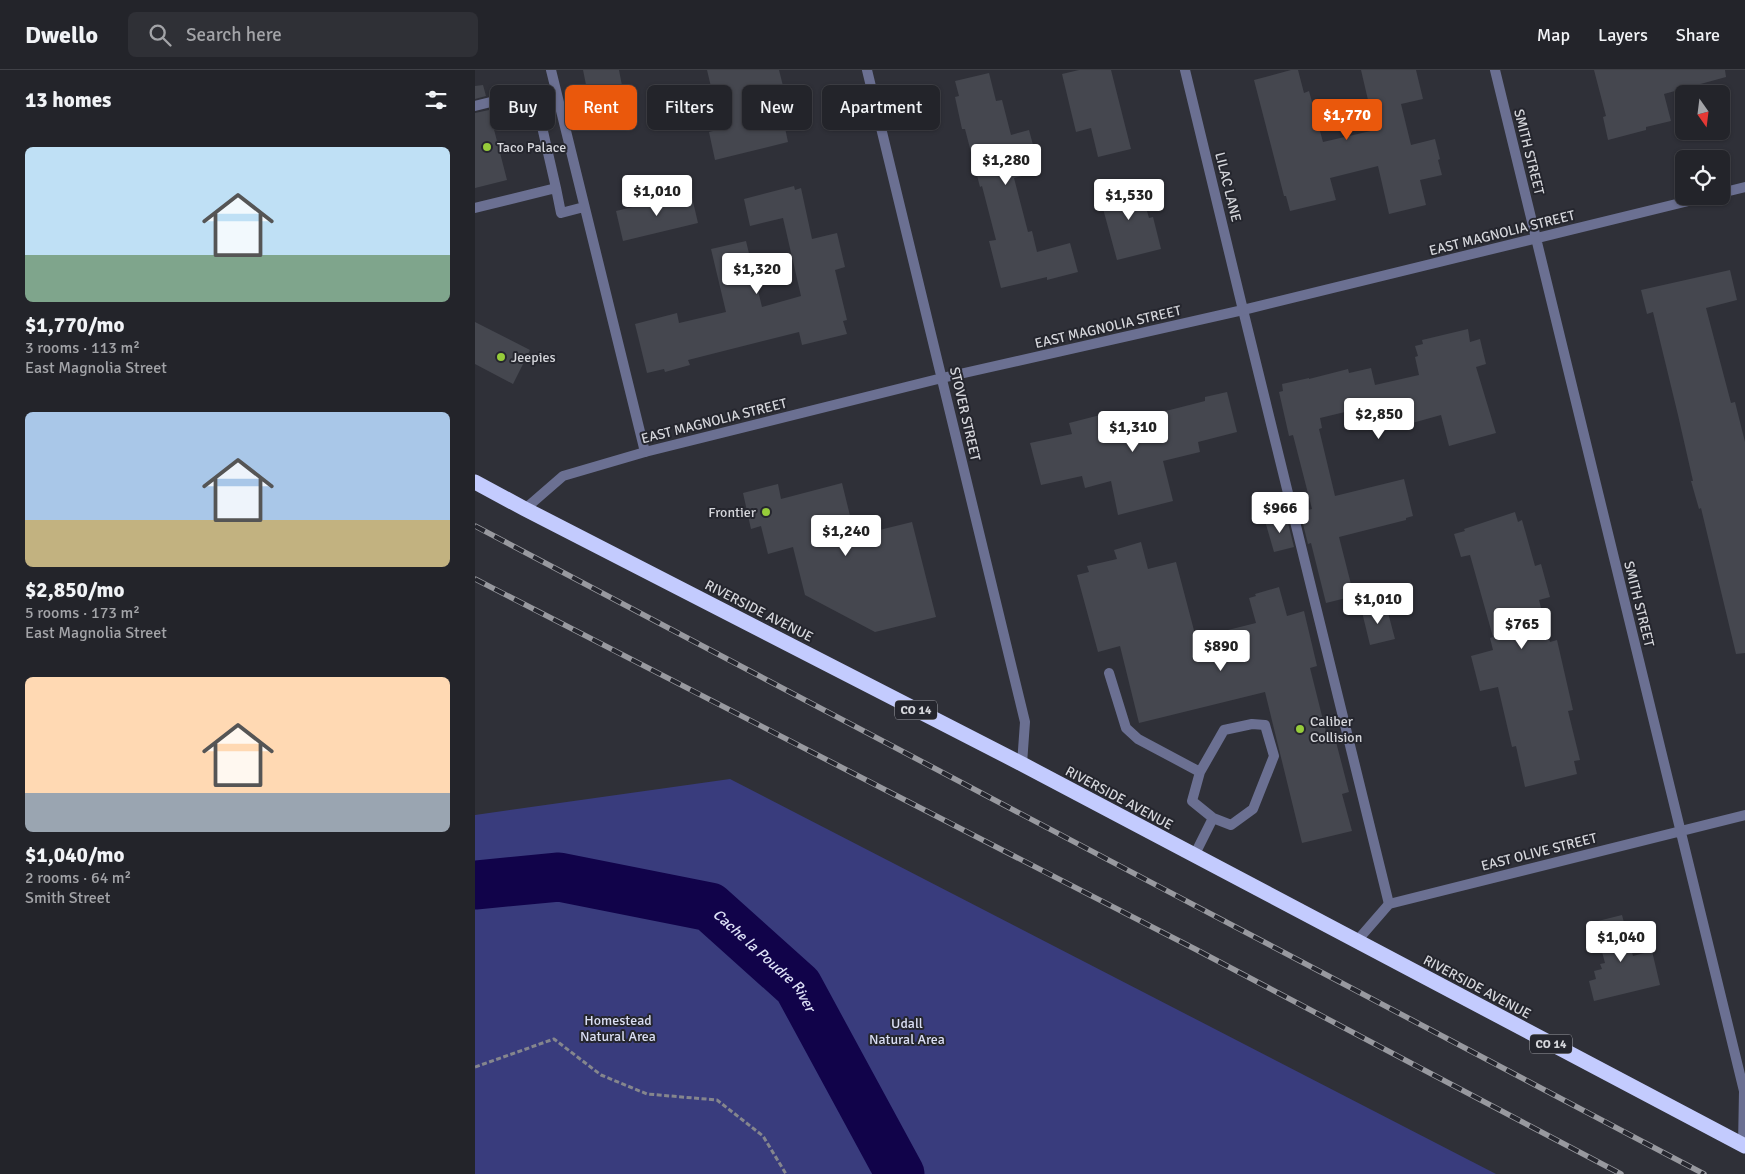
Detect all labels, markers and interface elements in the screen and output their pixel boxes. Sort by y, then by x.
search box [128,12,478,57]
text: Dwello [25,20,98,50]
icon: search [146,21,174,49]
text: Search here [186,23,282,47]
text: Map [1537,24,1570,46]
text: Layers [1598,24,1648,46]
text: Share [1676,24,1720,46]
chip: Buy [490,85,555,130]
chip: Rent [565,85,637,130]
chip: Filters [647,85,732,130]
chip: New [742,85,812,130]
chip: Apartment [822,85,940,130]
north arrow [1675,85,1730,140]
map controls [1675,85,1730,205]
icon: filters [422,86,450,114]
text: 13 homes [25,87,111,113]
pin: $1,770 [1306,98,1388,141]
text: $1,770 [1323,105,1371,125]
street label: SMITH STREET [1510,107,1548,197]
place label: Taco Palace [497,139,566,156]
marker: Taco Palace [481,141,493,153]
pin: $1,280 [965,144,1047,186]
text: $1,280 [982,150,1030,170]
street label: LILAC LANE [1211,150,1245,224]
button: locate [1675,150,1730,205]
pin: $1,010 [616,174,698,217]
pin: $1,530 [1088,178,1170,221]
icon: home [193,180,283,270]
text: $1,010 [633,181,681,201]
text: $1,530 [1105,185,1153,205]
street label: EAST MAGNOLIA STREET [1427,207,1577,259]
pin: $1,320 [716,252,798,295]
text: $1,320 [733,259,781,279]
street label: EAST MAGNOLIA STREET [1033,302,1183,352]
text: $1,770/mo [25,312,124,338]
text: 3 rooms · 113 m² [25,338,140,358]
place label: Jeepies [511,349,556,366]
marker: Jeepies [495,351,507,363]
text: East Magnolia Street [25,358,167,378]
street label: STOVER STREET [946,365,984,463]
street label: EAST MAGNOLIA STREET [639,395,789,447]
pin: $2,850 [1338,398,1420,440]
text: $2,850 [1355,404,1403,424]
pin: $1,310 [1092,410,1174,453]
text: $1,310 [1109,417,1157,437]
icon: home [193,445,283,535]
pin: $966 [1250,492,1310,534]
text: $966 [1263,498,1297,518]
place label: Frontier [708,504,757,521]
marker: Frontier [760,506,772,518]
pin: $1,240 [805,514,887,557]
text: $1,240 [822,521,870,541]
street label: SMITH STREET [1620,559,1658,649]
street label: RIVERSIDE AVENUE [702,576,816,646]
text: $2,850/mo [25,577,124,603]
pin: $1,010 [1337,582,1419,625]
text: $1,010 [1354,589,1402,609]
text: 5 rooms · 173 m² [25,603,140,623]
pin: $765 [1492,608,1552,650]
text: $765 [1505,614,1539,634]
text: East Magnolia Street [25,623,167,643]
pin: $890 [1191,630,1251,672]
text: $890 [1204,636,1238,656]
road number: CO 14 [895,700,937,720]
icon: home [193,710,283,800]
place label: Caliber Collision [1310,713,1362,746]
marker: Caliber Collision [1294,723,1306,735]
street label: RIVERSIDE AVENUE [1062,762,1176,834]
street label: EAST OLIVE STREET [1479,829,1599,875]
text: $1,040/mo [25,842,124,868]
text: 2 rooms · 64 m² [25,868,131,888]
text: Smith Street [25,888,110,908]
water label: Cache la Poudre River [709,905,820,1017]
pin: $1,040 [1580,920,1662,963]
text: $1,040 [1597,927,1645,947]
street label: RIVERSIDE AVENUE [1420,951,1534,1023]
park label: Homestead Natural Area [580,1012,656,1045]
park label: Udall Natural Area [869,1015,945,1048]
road number: CO 14 [1530,1034,1572,1054]

